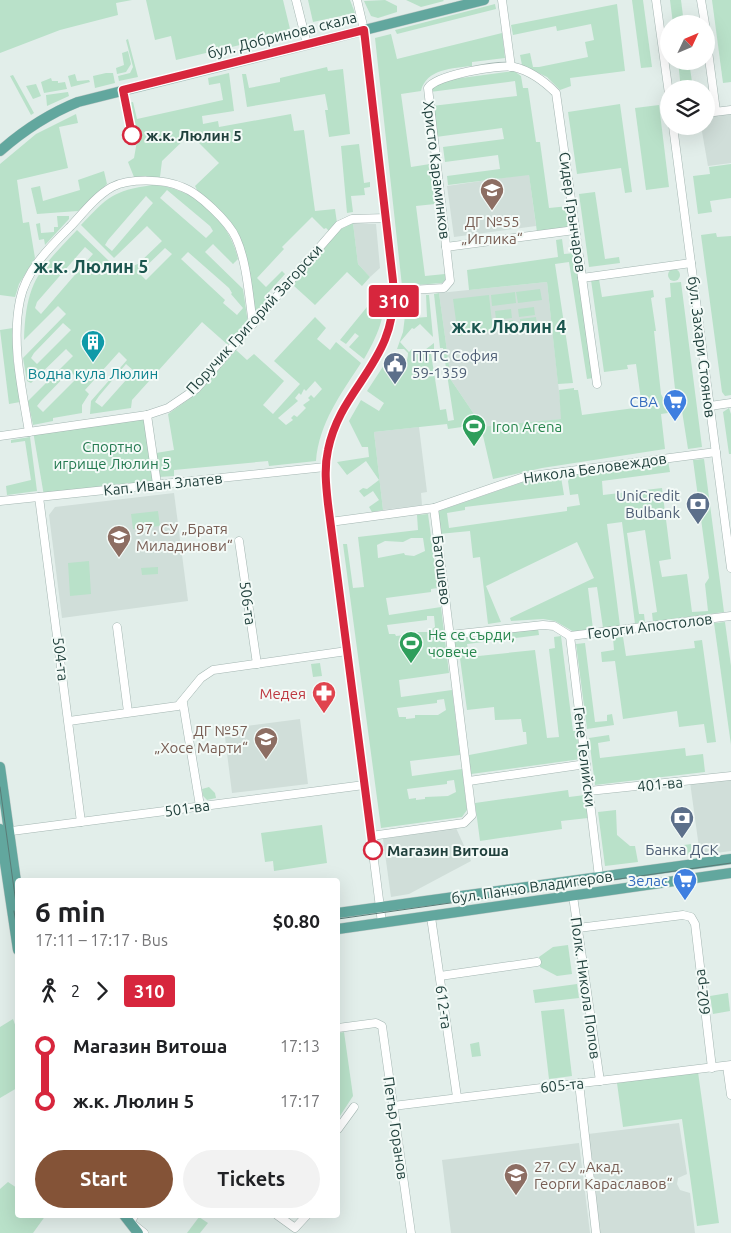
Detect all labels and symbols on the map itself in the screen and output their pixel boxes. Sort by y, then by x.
street label: бул. Добринова скала [206,8,358,62]
north arrow [660,15,715,70]
street label: Христо Караминков [420,100,454,240]
marker: ж.к. Люлин 5 [122,125,142,145]
place label: ж.к. Люлин 5 [146,127,242,144]
street label: Сидер Грънчаров [556,151,590,273]
school or university icon: ДГ №55 „Иглика“ [479,177,505,211]
place label: ДГ №55 „Иглика“ [461,213,523,247]
street label: Поручик Григорий Загорски [182,241,326,397]
district label: ж.к. Люлин 5 [34,256,148,276]
street label: бул. Захари Стоянов [685,275,719,419]
line badge: 310 [365,285,423,317]
district label: ж.к. Люлин 4 [452,316,566,336]
building icon: Водна кула Люлин [80,329,106,363]
place label: ПТТС София 59-1359 [412,347,498,381]
public building icon: ПТТС София 59-1359 [382,351,408,385]
place label: Водна кула Люлин [28,365,158,382]
supermarket icon: CBA [662,388,688,422]
place label: CBA [630,393,658,410]
sports icon: Iron Arena [461,413,487,447]
place label: Iron Arena [492,418,562,435]
park label: Спортно игрище Люлин 5 [53,438,171,472]
street label: Никола Беловеждов [522,450,668,486]
street label: Кап. Иван Златев [103,469,223,499]
place label: UniCredit Bulbank [616,487,680,521]
bank icon: UniCredit Bulbank [685,491,711,525]
place label: 97. СУ „Братя Миладинови“ [136,520,233,554]
school or university icon: 97. СУ „Братя Миладинови“ [106,524,132,558]
street label: Батошево [429,534,455,606]
street label: 506-та [237,580,259,626]
street label: Георги Апостолов [587,610,713,642]
place label: Не се сърди, човече [428,626,515,660]
sports icon: Не се сърди, човече [398,630,424,664]
street label: 504-та [50,636,72,682]
pharmacy icon: Медея [311,680,337,714]
place label: Медея [260,685,306,702]
street label: Гене Телийски [570,706,600,808]
place label: ДГ №57 „Хосе Марти“ [154,722,248,756]
school or university icon: ДГ №57 „Хосе Марти“ [253,726,279,760]
street label: 401-ва [636,773,684,795]
street label: 501-ва [163,796,211,820]
bank icon: Банка ДСК [669,805,695,839]
marker: Магазин Витоша [363,840,383,860]
place label: Банка ДСК [645,841,719,858]
place label: Магазин Витоша [387,842,509,859]
street label: бул. Панчо Владигеров [450,867,614,907]
supermarket icon: Зелас [672,867,698,901]
place label: Зелас [628,872,668,889]
street label: Полк. Никола Попов [568,916,604,1060]
street label: 602-ра [691,968,713,1016]
street label: 612-та [433,984,455,1030]
street label: 605-та [539,1074,585,1096]
street label: Петър Горанов [380,1076,412,1180]
place label: 27. СУ „Акад. Георги Караславов“ [534,1158,673,1192]
school or university icon: 27. СУ „Акад. Георги Караславов“ [503,1162,529,1196]

